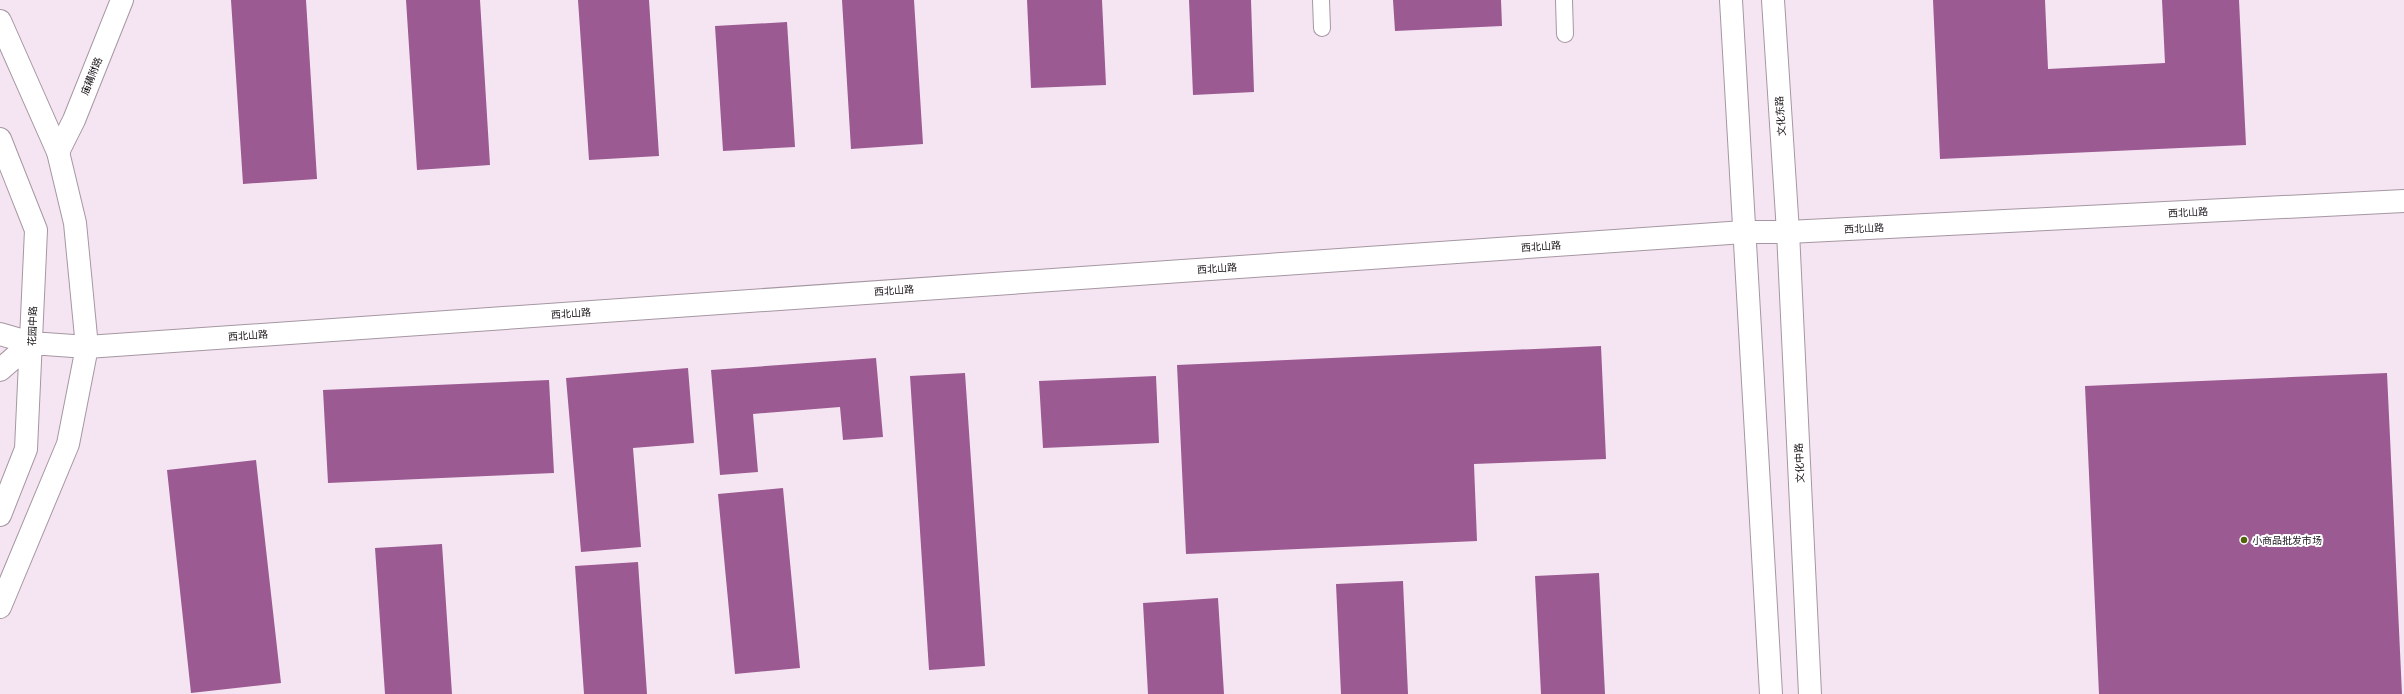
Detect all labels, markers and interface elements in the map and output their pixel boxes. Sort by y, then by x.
street label: 庙耩附路 [78,55,105,97]
street label: 文化东路 [1773,96,1788,136]
street label: 西北山路 [2168,205,2208,220]
street label: 西北山路 [1844,221,1884,236]
street label: 西北山路 [1521,239,1561,254]
street label: 西北山路 [1197,261,1237,276]
street label: 西北山路 [874,283,914,298]
street label: 花园中路 [25,306,40,346]
street label: 西北山路 [551,306,591,321]
street label: 西北山路 [228,328,268,343]
street label: 文化中路 [1792,443,1807,483]
place label: 小商品批发市场 [2252,534,2322,547]
marker: 小商品批发市场 [2239,535,2249,545]

